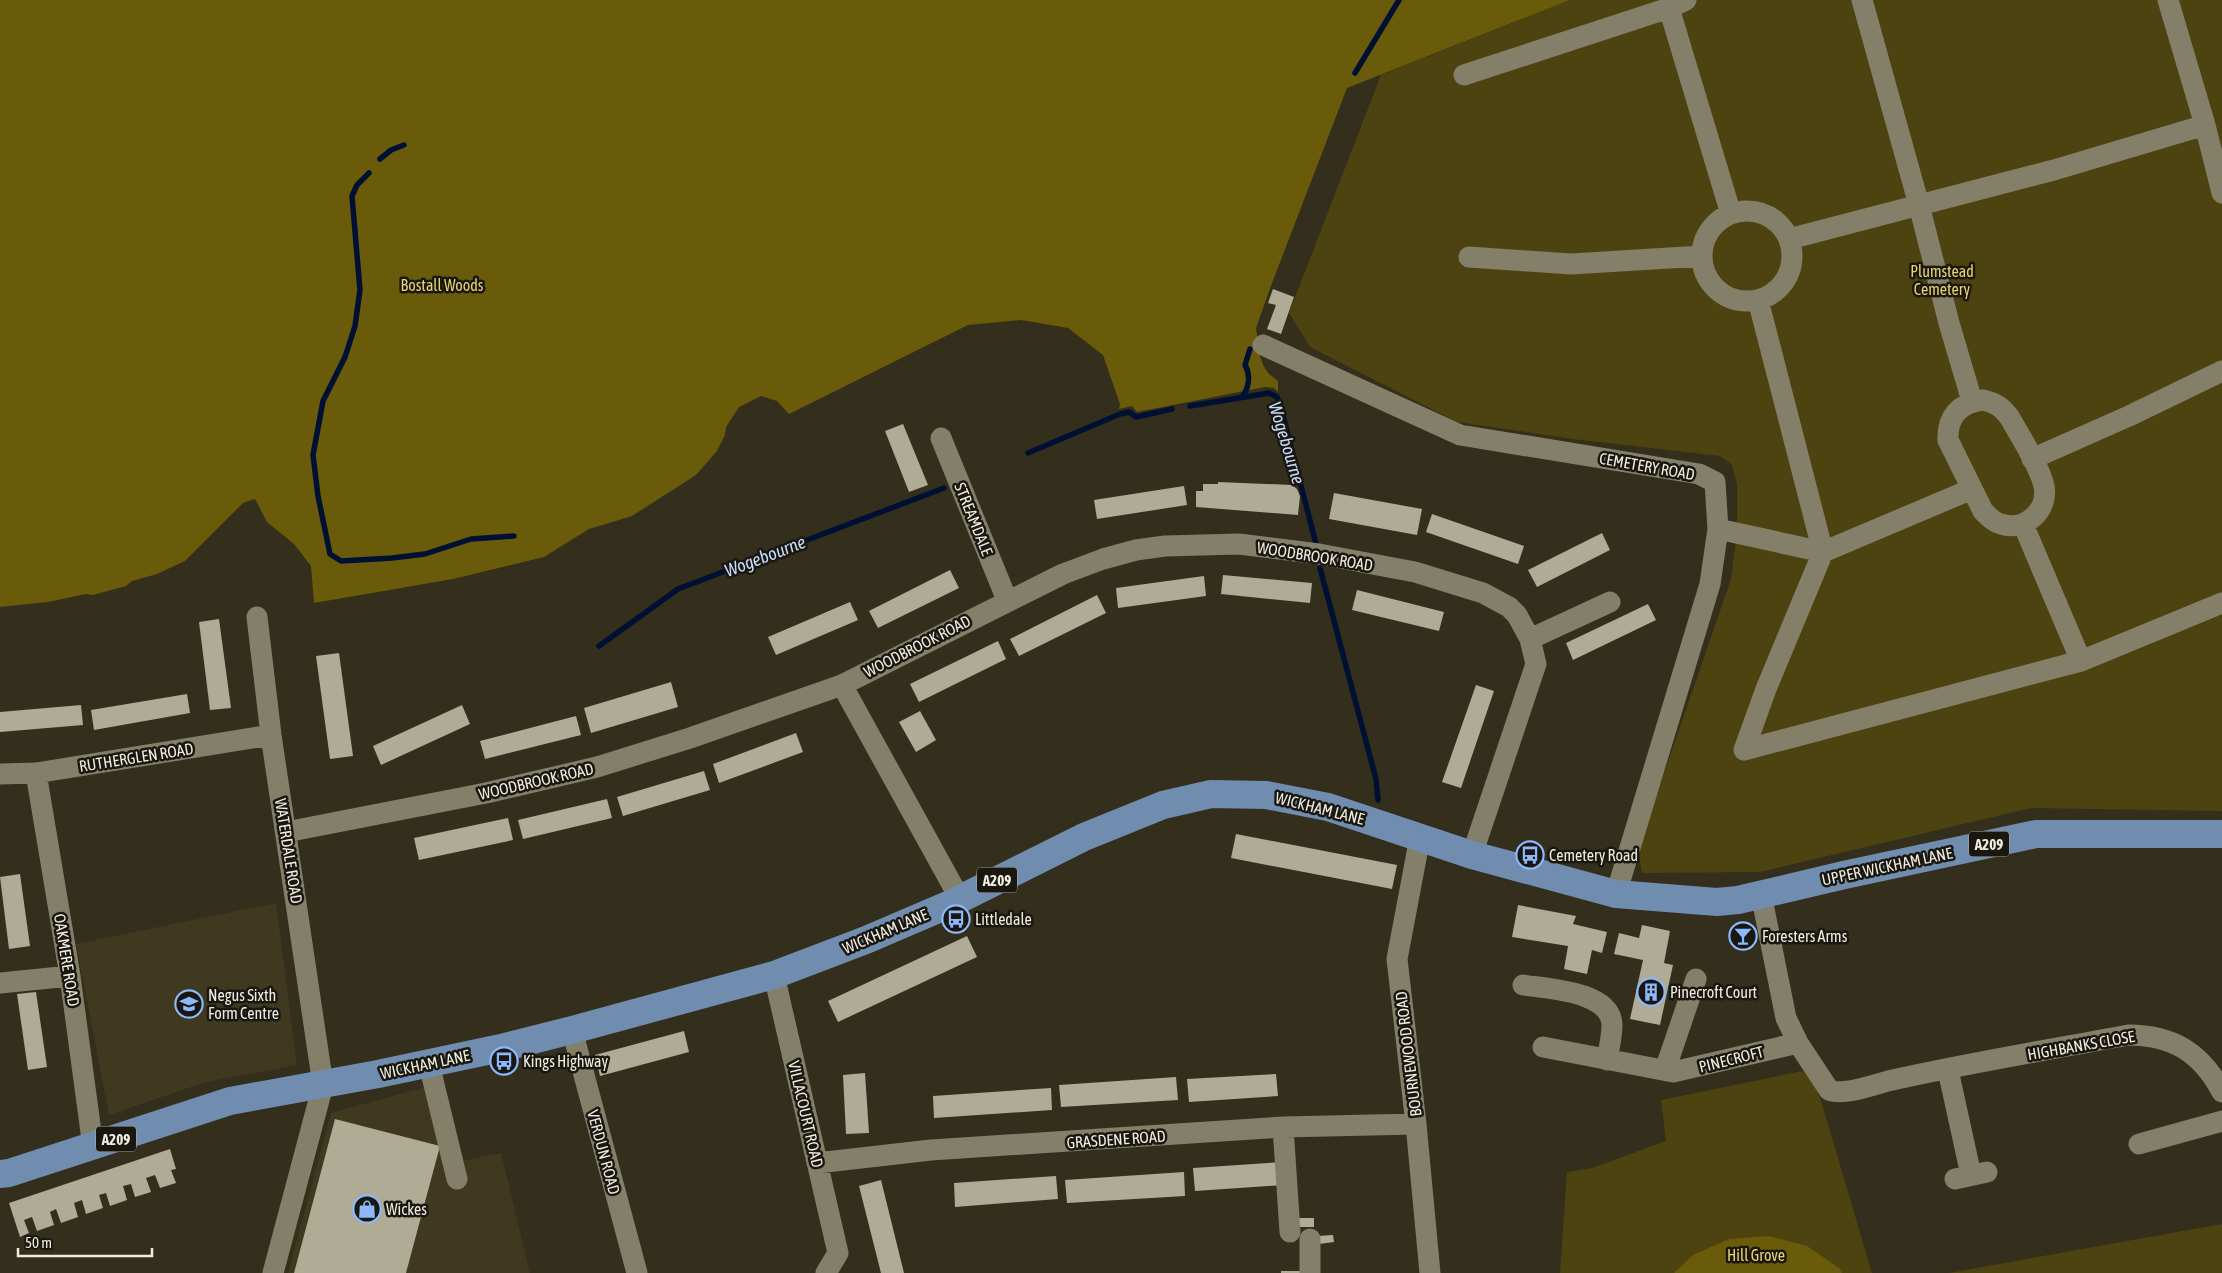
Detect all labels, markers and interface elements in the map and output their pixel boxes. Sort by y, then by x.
park label: Plumstead Cemetery [1910,262,1974,299]
park label: Bostall Woods [401,276,484,294]
water label: Wogebourne [1265,399,1309,487]
street label: CEMETERY ROAD [1598,449,1696,483]
street label: STREAMDALE [951,480,997,558]
water label: Wogebourne [721,531,809,581]
street label: WOODBROOK ROAD [1256,538,1374,574]
street label: WOODBROOK ROAD [861,611,973,681]
street label: RUTHERGLEN ROAD [78,739,194,775]
street label: WOODBROOK ROAD [477,759,595,803]
street label: WICKHAM LANE [1274,788,1367,828]
street label: WATERDALE ROAD [272,797,306,905]
road number: A209 [1969,832,2009,856]
bus stop icon: Cemetery Road [1515,840,1545,870]
street label: UPPER WICKHAM LANE [1820,843,1954,889]
place label: Cemetery Road [1549,846,1638,865]
road number: A209 [977,868,1017,892]
bus stop icon: Littledale [941,904,971,934]
street label: WICKHAM LANE [840,905,931,957]
place label: Littledale [975,910,1032,928]
street label: OAKMERE ROAD [51,912,83,1008]
bar icon: Foresters Arms [1728,921,1758,951]
place label: Foresters Arms [1762,927,1848,945]
building icon: Pinecroft Court [1636,977,1666,1007]
place label: Pinecroft Court [1670,983,1758,1001]
place label: Negus Sixth Form Centre [208,986,279,1022]
school or university icon: Negus Sixth Form Centre [174,989,204,1019]
street label: BOURNEWOOD ROAD [1391,990,1425,1118]
street label: HIGHBANKS CLOSE [2026,1027,2136,1063]
street label: PINECROFT [1697,1042,1765,1076]
street label: WICKHAM LANE [379,1046,472,1082]
bus stop icon: Kings Highway [489,1046,519,1076]
place label: Kings Highway [523,1052,608,1071]
street label: VILLACOURT ROAD [785,1059,827,1169]
street label: VERDUN ROAD [584,1108,624,1196]
road number: A209 [96,1126,136,1152]
street label: GRASDENE ROAD [1066,1127,1166,1151]
shop icon: Wickes [352,1194,382,1224]
place label: Wickes [386,1200,427,1218]
scale bar [18,1226,151,1258]
text: 50 m [25,1234,52,1251]
park label: Hill Grove [1727,1246,1785,1264]

